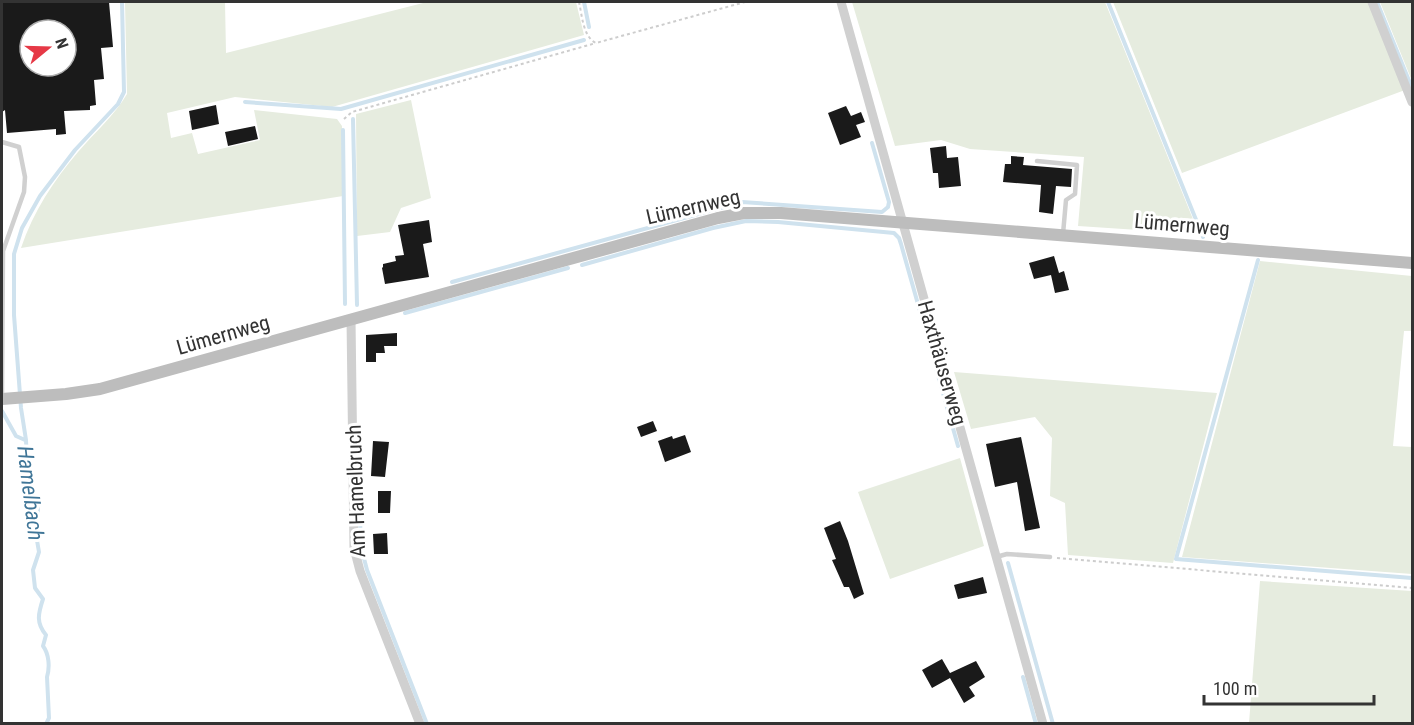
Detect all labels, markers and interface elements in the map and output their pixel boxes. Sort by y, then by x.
north arrow [18,18,78,78]
text: N [51,36,72,51]
street label: Lümernweg [644,185,742,229]
street label: Lümernweg [1133,209,1231,241]
street label: Haxthäuserweg [913,298,971,428]
street label: Lümernweg [174,310,272,360]
street label: Am Hamelbruch [342,424,370,558]
water label: Hamelbach [12,444,49,542]
scale bar [1204,668,1374,706]
text: 100 m [1213,678,1257,699]

